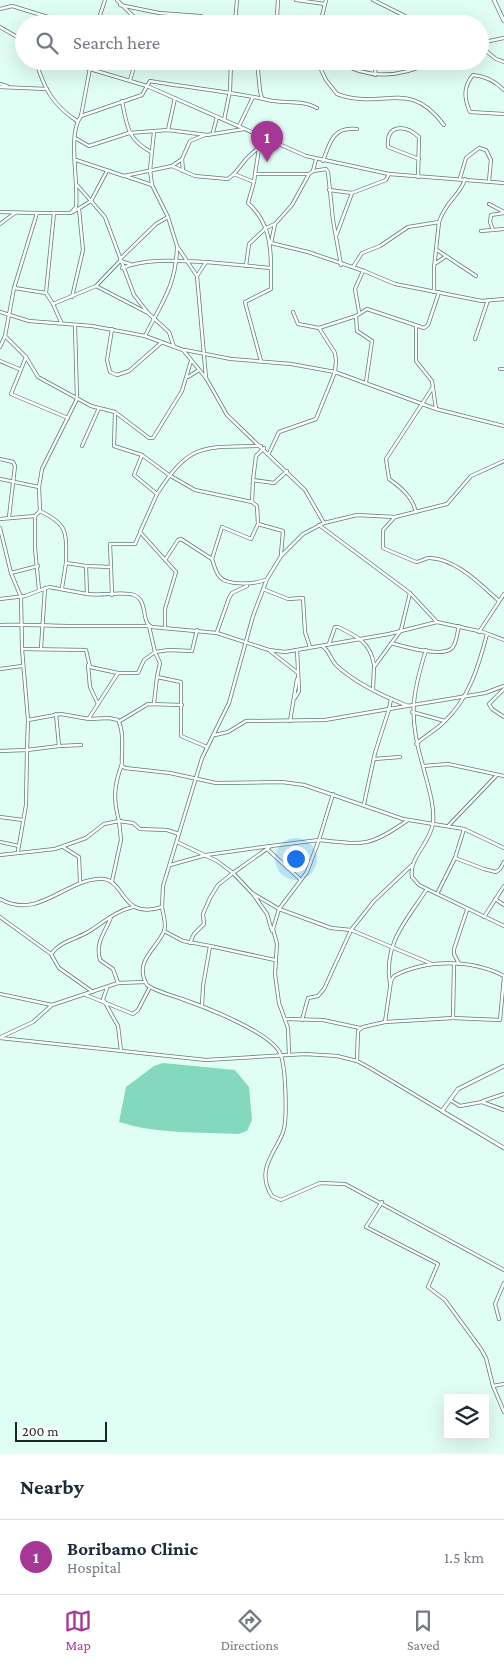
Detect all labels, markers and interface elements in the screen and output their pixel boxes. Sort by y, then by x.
search box [15,15,489,70]
icon: search [33,29,61,57]
text: Search here [73,32,160,53]
pin: 1 [251,121,283,162]
your location [283,846,309,872]
map controls [444,1394,489,1439]
button: layers [444,1394,489,1439]
scale bar [15,1419,108,1442]
text: 200 m [22,1423,58,1439]
text: Nearby [20,1475,84,1499]
text: Boribamo Clinic [67,1538,198,1559]
text: 1 [33,1549,39,1566]
text: 1.5 km [444,1549,484,1566]
text: Hospital [67,1559,121,1576]
tab: Map [64,1607,92,1653]
tab: Directions [221,1607,279,1653]
tab: Saved [407,1607,440,1653]

